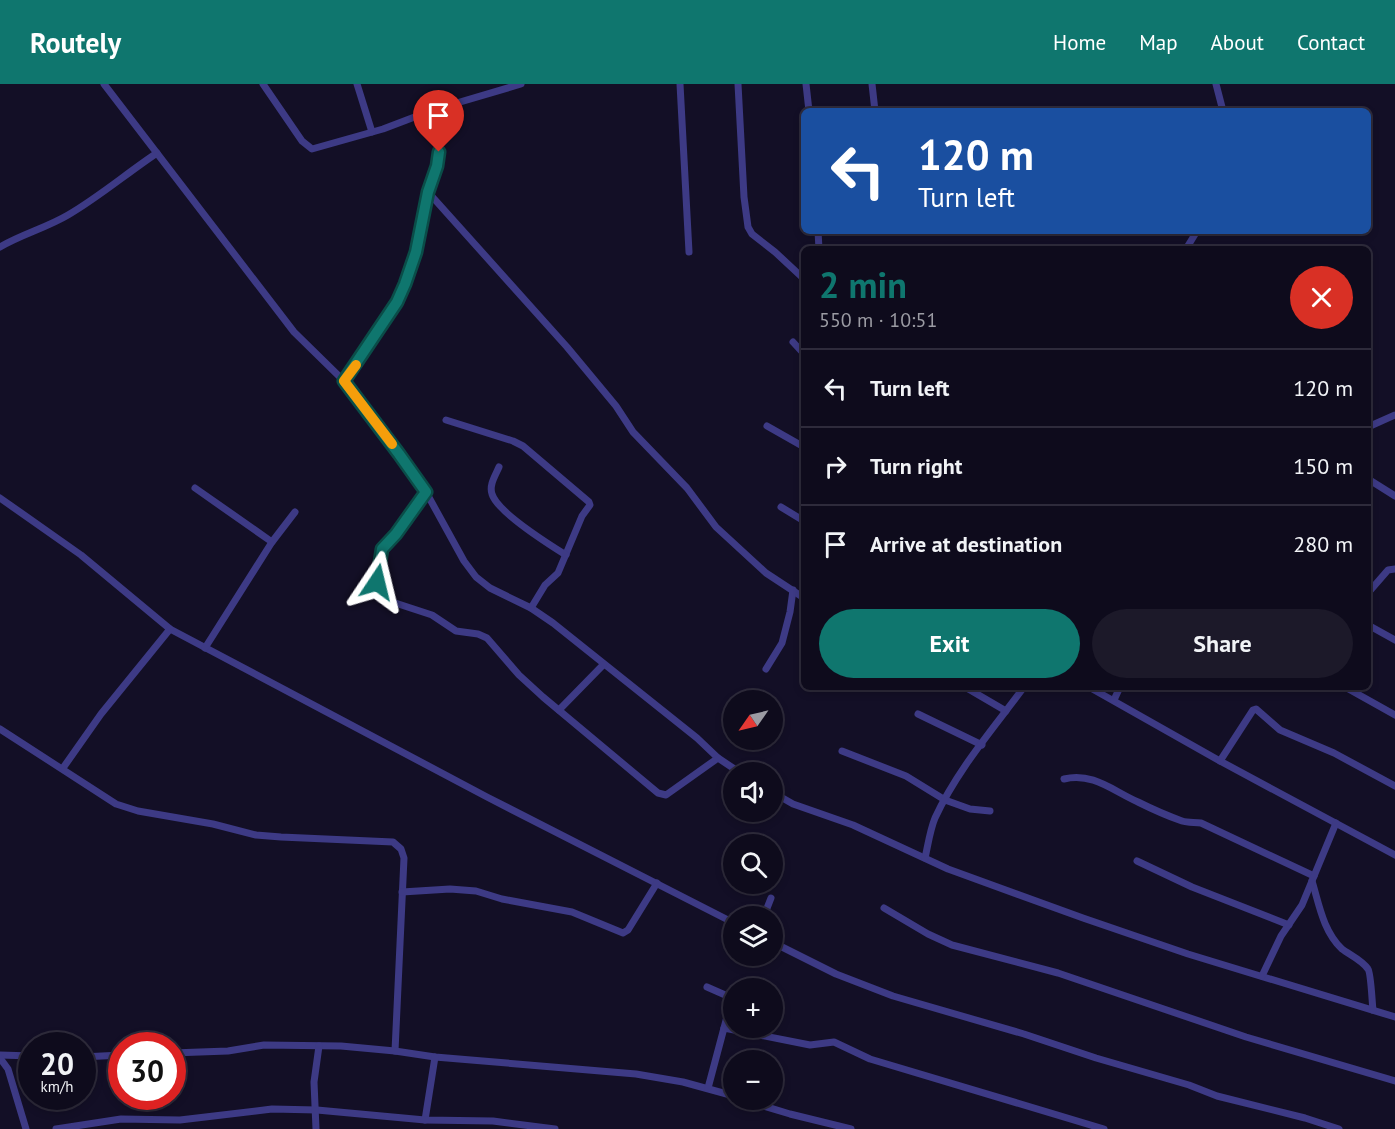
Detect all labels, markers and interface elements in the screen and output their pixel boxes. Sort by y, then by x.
text: Routely [30,24,121,61]
text: Home [1053,29,1106,56]
text: Map [1139,29,1178,56]
text: About [1211,29,1264,56]
text: Contact [1297,29,1365,56]
pin [413,90,464,152]
icon: arrive [422,99,455,132]
text: 120 m [918,127,1034,182]
icon: left [819,132,897,210]
text: Turn left [918,180,1015,214]
text: 2 min [819,261,907,308]
button: close [1290,266,1353,329]
text: 550 m · 10:51 [819,307,937,333]
icon: left [819,372,852,405]
text: Turn left [870,374,950,402]
text: 120 m [1293,374,1353,402]
icon: right [819,450,852,483]
text: Turn right [870,452,962,480]
text: 150 m [1293,452,1353,480]
icon: arrive [819,528,852,561]
text: Arrive at destination [870,530,1062,558]
text: 280 m [1293,530,1353,558]
position arrow [345,550,409,614]
button: Exit [819,609,1080,678]
button: Share [1092,609,1353,678]
north arrow [723,690,783,750]
map controls [723,690,783,1110]
button: sound [723,762,783,822]
button: search [723,834,783,894]
button: layers [723,906,783,966]
button: + [723,978,783,1038]
speed limit sign: 30 [108,1032,186,1110]
text: 20 [40,1044,74,1083]
button: − [723,1050,783,1110]
text: km/h [41,1077,73,1096]

